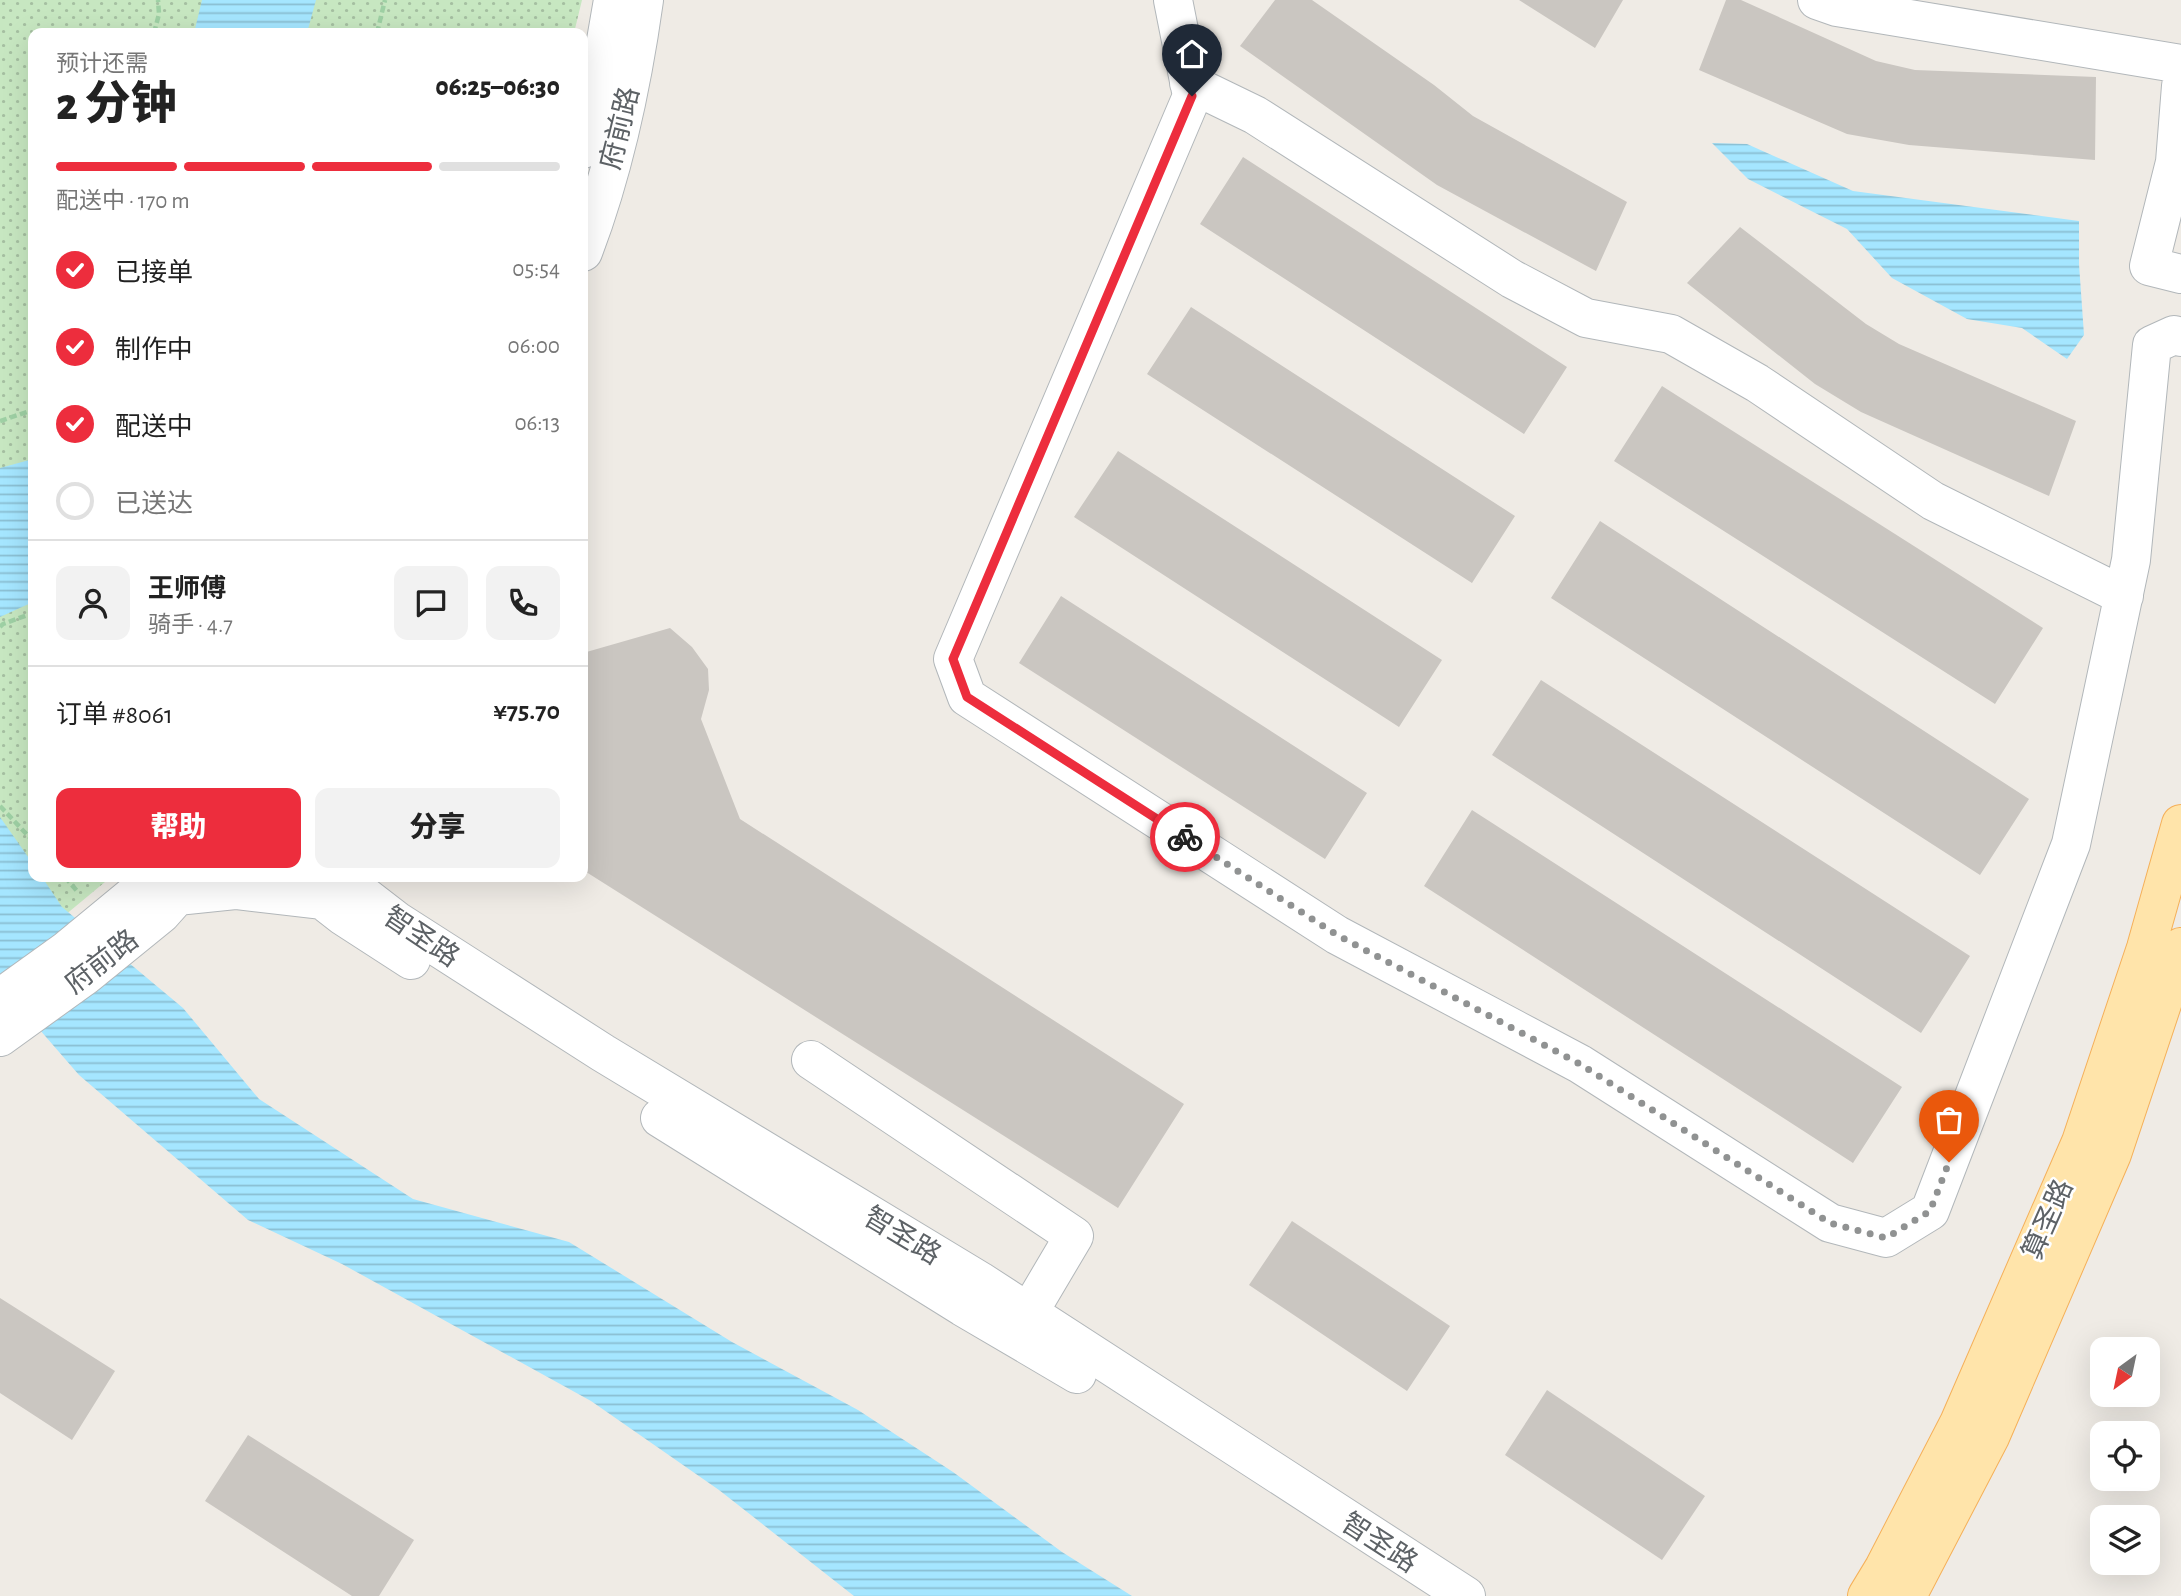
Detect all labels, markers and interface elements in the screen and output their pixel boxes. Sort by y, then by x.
pin [1162,24,1222,96]
icon: home [1173,35,1211,73]
text: 预计还需 [56,53,148,76]
text: 06:25–06:30 [435,74,560,100]
text: 2 分钟 [56,82,177,128]
street label: 府前路 [595,84,645,173]
text: 配送中 · 170 m [56,190,190,213]
icon: check [56,251,94,289]
text: 05:54 [512,258,560,281]
text: 已接单 [115,260,193,286]
icon: check [56,328,94,366]
text: 06:00 [507,335,560,358]
text: 制作中 [115,337,193,363]
icon: check [56,405,94,443]
text: 06:13 [514,412,560,435]
text: 配送中 [115,414,193,440]
text: 已送达 [115,491,193,517]
button: person [56,566,130,640]
button: chat [394,566,468,640]
button: phone [486,566,560,640]
text: 王师傅 [148,576,226,602]
text: 骑手 · 4.7 [148,614,233,637]
text: ¥75.70 [493,698,560,724]
text: 订单 #8061 [56,702,173,728]
button: 帮助 [56,788,301,868]
button: 分享 [315,788,560,868]
courier [1150,802,1220,872]
icon: bike [1166,818,1204,856]
street label: 智圣路 [378,901,465,973]
street label: 府前路 [59,924,144,999]
pin [1919,1090,1979,1162]
icon: bag [1930,1101,1968,1139]
street label: 算圣路 [2017,1175,2079,1264]
street label: 智圣路 [859,1201,946,1270]
north arrow [2090,1337,2160,1407]
map controls [2090,1337,2160,1575]
button: locate [2090,1421,2160,1491]
button: layers [2090,1505,2160,1575]
street label: 智圣路 [1336,1507,1423,1578]

